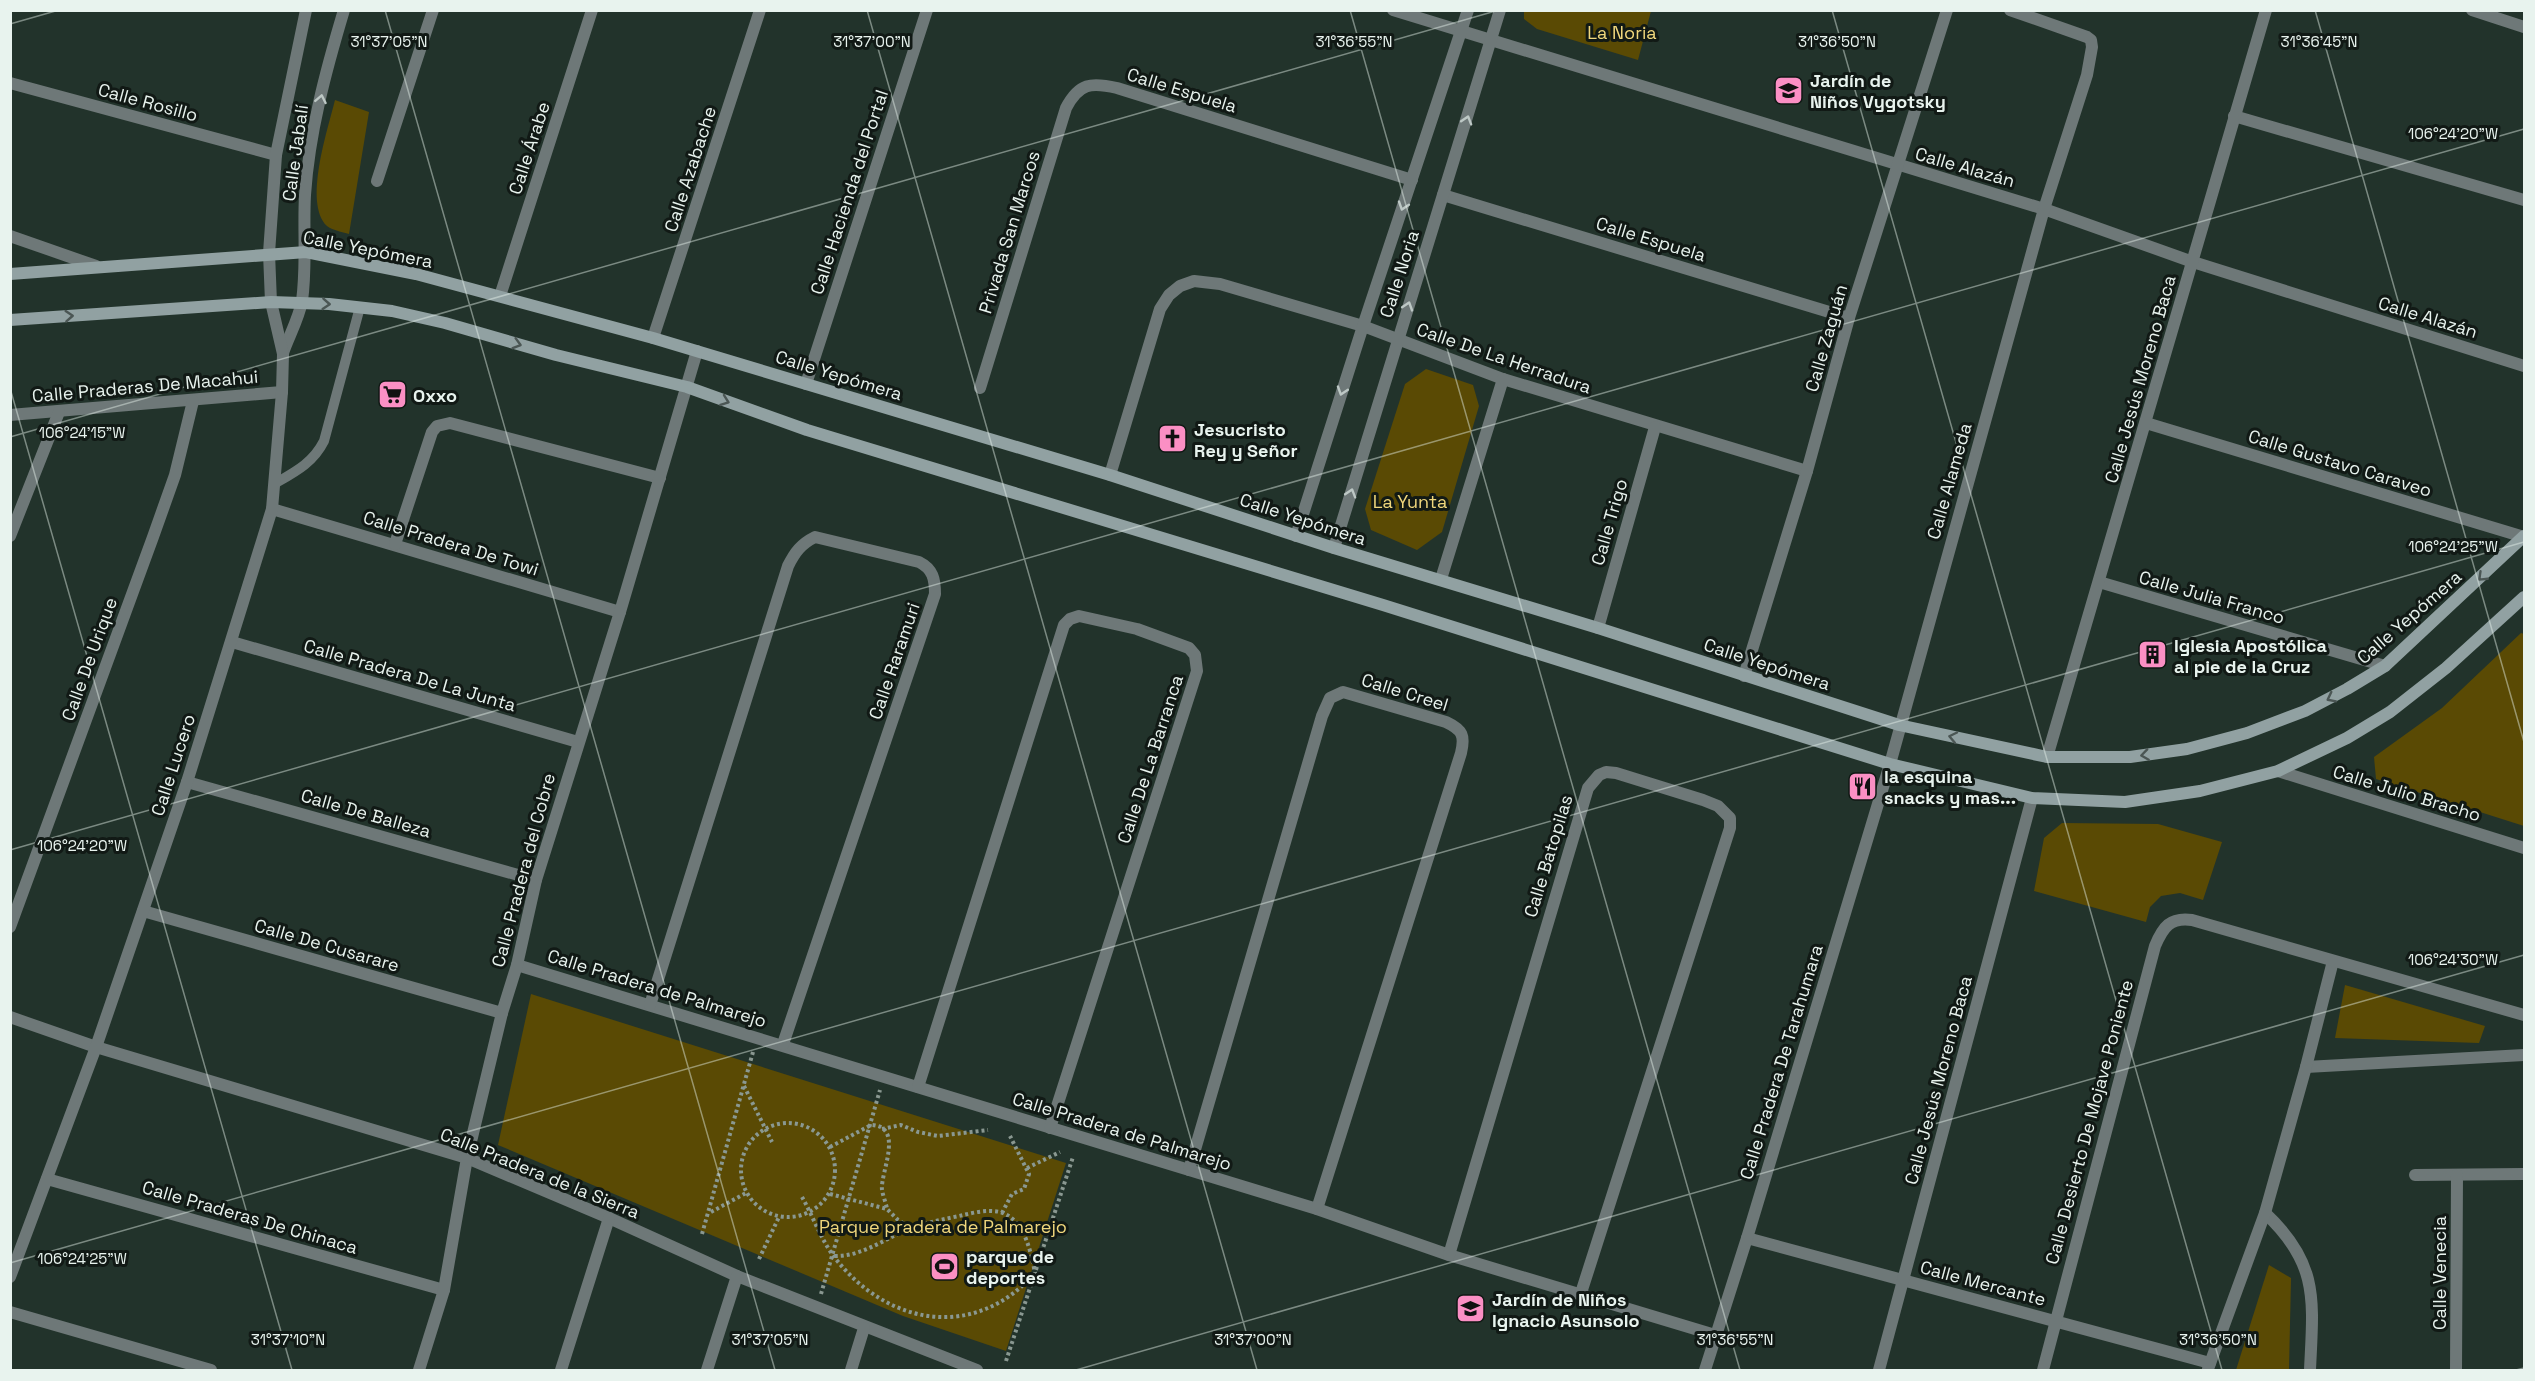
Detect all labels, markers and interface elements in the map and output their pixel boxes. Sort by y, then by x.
park label: La Noria [1587,21,1657,44]
text: 31°37'05"N [350,32,428,51]
text: 31°37'00"N [833,32,911,51]
text: 31°36'55"N [1315,32,1393,51]
text: 31°36'50"N [1798,32,1876,51]
text: 31°36'45"N [2281,32,2357,51]
street label: Calle Espuela [1124,62,1240,118]
place label: Jardín de Niños Vygotsky [1810,69,1946,113]
school or university icon: Jardín de Niños Vygotsky [1773,74,1805,106]
street label: Calle Rosillo [96,78,200,126]
street label: Calle Hacienda del Portal [805,87,893,297]
one-way arrow [314,94,327,104]
street label: Calle Árabe [503,99,555,197]
street label: Calle Jabalí [277,103,313,203]
street label: Calle Azabache [659,103,721,235]
one-way arrow [1459,115,1472,126]
text: 106°24'20"W [2408,124,2498,143]
street label: Calle Alazán [1913,142,2017,192]
street label: Privada San Marcos [973,148,1045,316]
one-way arrow [1398,200,1410,211]
street label: Calle Espuela [1593,211,1709,267]
street label: Calle Yepómera [301,225,435,273]
street label: Calle Noria [1374,227,1424,321]
street label: Calle Jesús Moreno Baca [2099,272,2181,486]
street label: Calle Zaguán [1800,282,1852,394]
street label: Calle Alazán [2376,291,2480,343]
one-way arrow [322,297,331,310]
one-way arrow [1401,301,1413,312]
one-way arrow [64,310,73,323]
street label: Calle De La Herradura [1414,317,1594,399]
one-way arrow [511,337,522,349]
street label: Calle Yepómera [773,345,905,405]
street label: Calle Praderas De Macahui [31,365,259,407]
supermarket icon: Oxxo [376,379,408,411]
place label: Oxxo [413,384,457,407]
one-way arrow [1337,385,1349,396]
one-way arrow [719,393,730,406]
place label: Jesucristo Rey y Señor [1194,418,1298,462]
street label: Calle Alameda [1921,420,1977,542]
text: 106°24'15"W [39,423,125,442]
church icon: Jesucristo Rey y Señor [1157,423,1189,455]
street label: Calle Gustavo Caraveo [2245,424,2435,502]
street label: Calle Trigo [1586,476,1632,568]
street label: Calle Yepómera [1237,488,1369,550]
one-way arrow [1344,488,1356,498]
park label: La Yunta [1373,490,1447,513]
street label: Calle Pradera De Towi [360,505,542,581]
text: 106°24'25"W [2408,537,2498,556]
street label: Calle Julia Franco [2136,565,2288,629]
street label: Calle Yepómera [2352,565,2466,669]
one-way arrow [2479,569,2490,580]
street label: Calle De Urique [56,594,122,724]
street label: Calle Raramuri [863,600,925,722]
street label: Calle Yepómera [1701,633,1833,695]
street label: Calle Pradera De La Junta [301,634,519,716]
place label: Iglesia Apostólica al pie de la Cruz [2174,634,2328,678]
building icon: Iglesia Apostólica al pie de la Cruz [2137,639,2169,671]
street label: Calle Creel [1359,668,1451,716]
street label: Calle De La Barranca [1112,672,1188,846]
one-way arrow [2326,690,2337,702]
street label: Calle Lucero [146,711,200,819]
one-way arrow [1948,731,1958,744]
one-way arrow [2141,748,2150,760]
street label: Calle Julio Bracho [2330,760,2484,826]
place label: la esquina snacks y mas... [1884,765,2016,809]
restaurant icon: la esquina snacks y mas... [1847,770,1879,802]
street label: Calle Pradera del Cobre [486,771,560,969]
street label: Calle De Balleza [298,783,434,843]
street label: Calle Batopilas [1518,792,1578,920]
text: 106°24'20"W [37,836,127,855]
street label: Calle De Cusarare [252,913,402,977]
street label: Calle Pradera De Tarahumara [1734,942,1828,1182]
street label: Calle Pradera de Palmarejo [545,944,769,1032]
text: 106°24'30"W [2408,950,2498,969]
street label: Calle Jesús Moreno Baca [1899,973,1977,1187]
street label: Calle Desierto De Mojave Poniente [2040,977,2138,1267]
street label: Calle Pradera de Palmarejo [1010,1087,1234,1175]
street label: Calle Pradera de la Sierra [437,1122,643,1224]
street label: Calle Praderas De Chinaca [140,1175,360,1259]
park label: Parque pradera de Palmarejo [819,1215,1067,1238]
street label: Calle Venecia [2428,1216,2451,1330]
place label: parque de deportes [966,1245,1054,1289]
text: 106°24'25"W [37,1249,127,1268]
sports icon: parque de deportes [929,1250,961,1282]
street label: Calle Mercante [1918,1255,2048,1311]
place label: Jardín de Niños Ignacio Asunsolo [1492,1288,1640,1332]
school or university icon: Jardín de Niños Ignacio Asunsolo [1455,1293,1487,1325]
text: 31°37'10"N [251,1330,325,1349]
text: 31°37'05"N [731,1330,809,1349]
text: 31°37'00"N [1214,1330,1292,1349]
text: 31°36'55"N [1696,1330,1774,1349]
text: 31°36'50"N [2179,1330,2257,1349]

